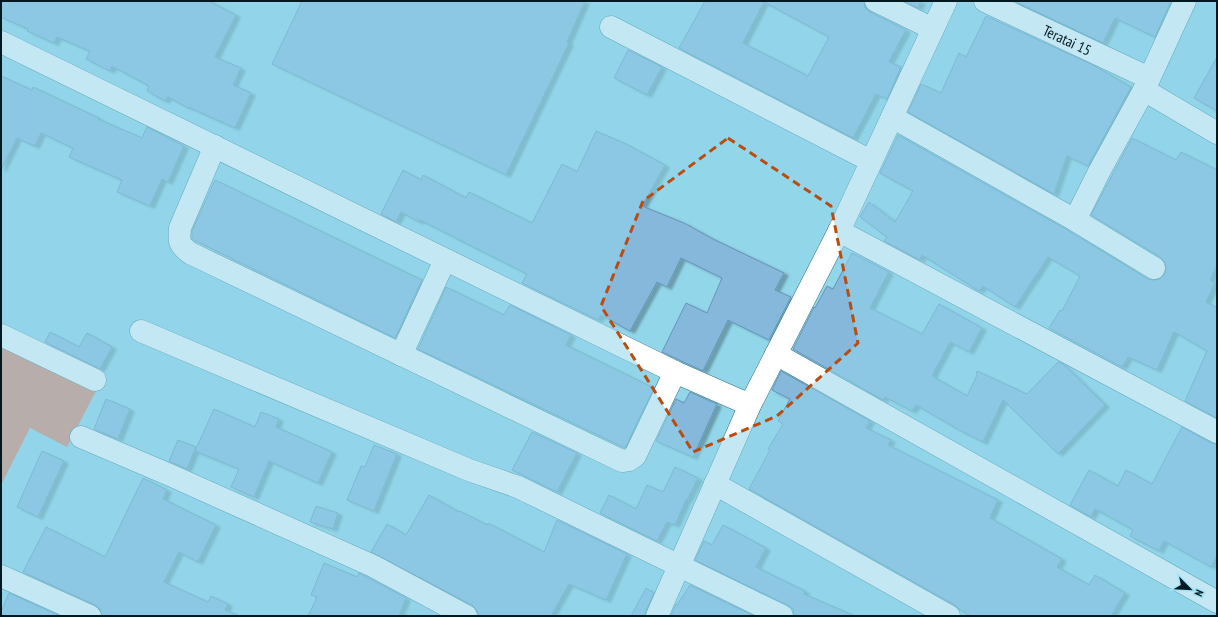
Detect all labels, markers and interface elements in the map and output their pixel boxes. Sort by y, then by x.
street label: Teratai 15 [1040,20,1095,59]
north arrow [1170,569,1210,609]
text: N [1192,588,1207,599]

